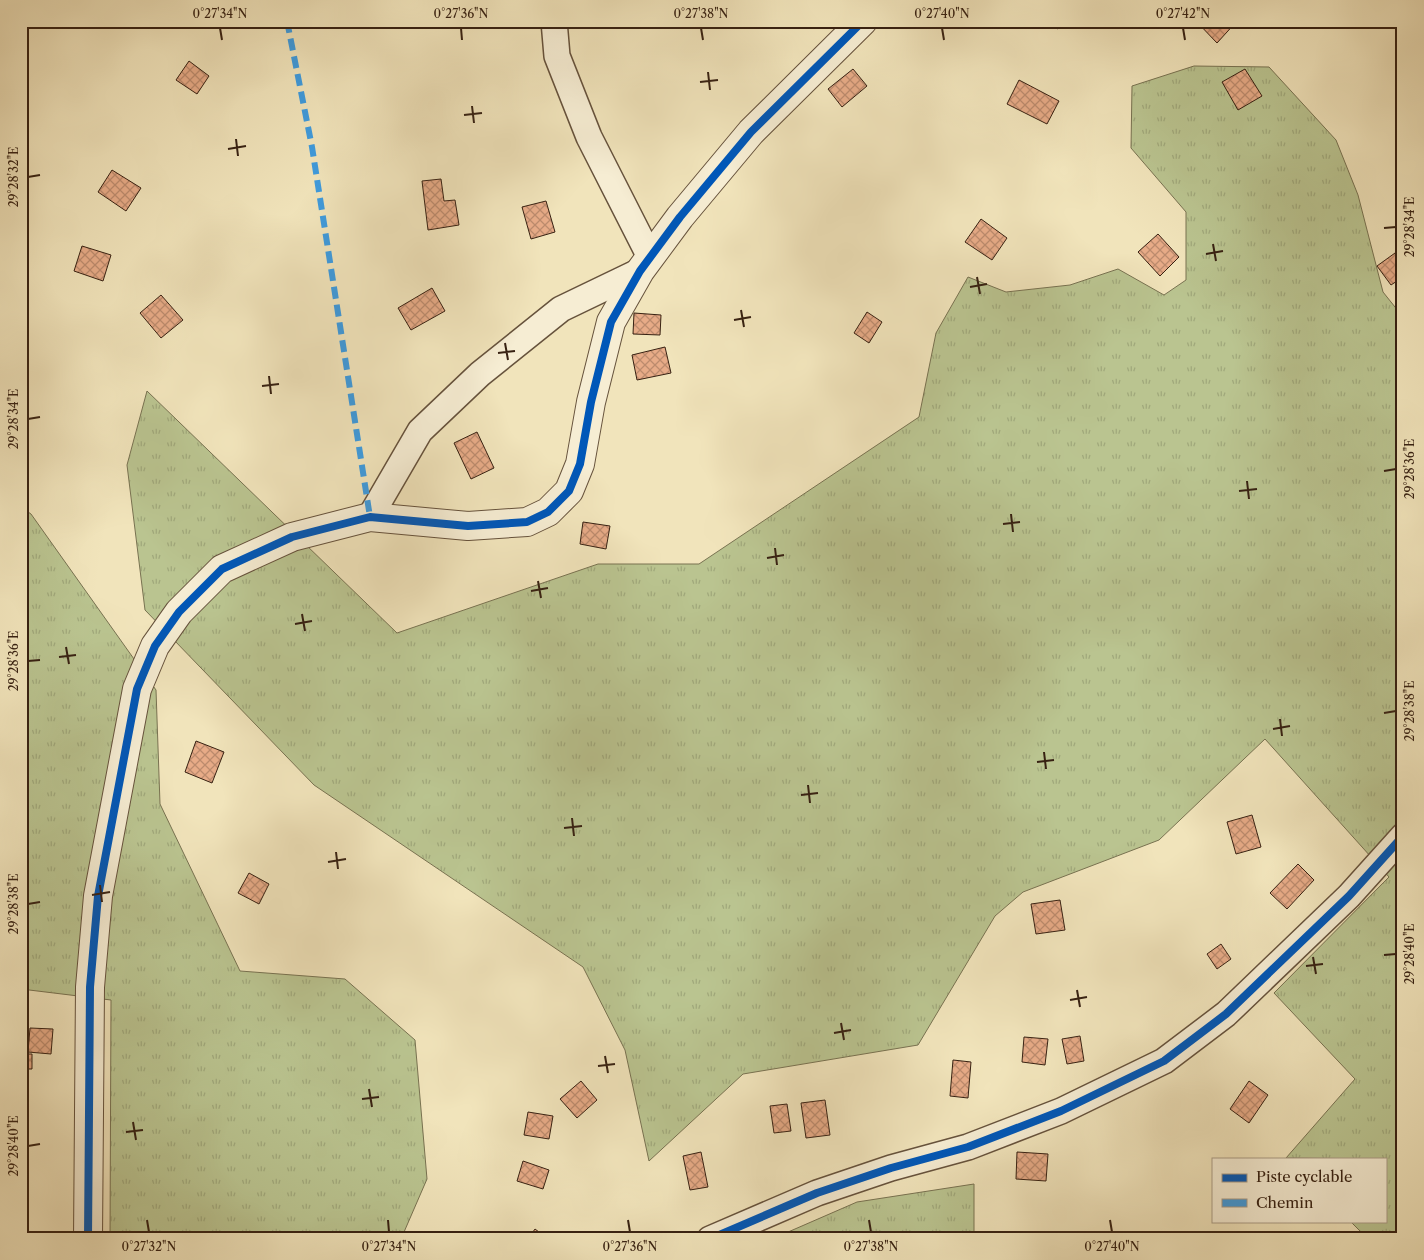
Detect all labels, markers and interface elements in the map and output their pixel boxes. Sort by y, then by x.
text: 0°27'34"N [193,6,247,21]
text: 0°27'36"N [434,6,488,21]
text: 0°27'38"N [673,6,729,21]
text: 0°27'40"N [914,6,970,21]
text: 0°27'42"N [1156,6,1210,21]
text: 29°28'32"E [6,147,21,207]
text: 29°28'34"E [1402,197,1417,257]
text: 29°28'34"E [6,389,21,449]
text: 29°28'36"E [1402,439,1417,499]
text: 29°28'36"E [6,631,21,691]
text: 29°28'38"E [1402,681,1417,741]
text: 29°28'38"E [6,874,21,934]
text: 29°28'40"E [1402,923,1417,985]
text: 29°28'40"E [6,1115,21,1177]
legend [1212,1158,1386,1222]
text: Piste cyclable [1256,1167,1352,1186]
text: Chemin [1256,1193,1314,1212]
text: 0°27'32"N [122,1239,177,1254]
text: 0°27'34"N [362,1239,416,1254]
text: 0°27'36"N [603,1239,657,1254]
text: 0°27'38"N [843,1239,899,1254]
text: 0°27'40"N [1084,1239,1140,1254]

